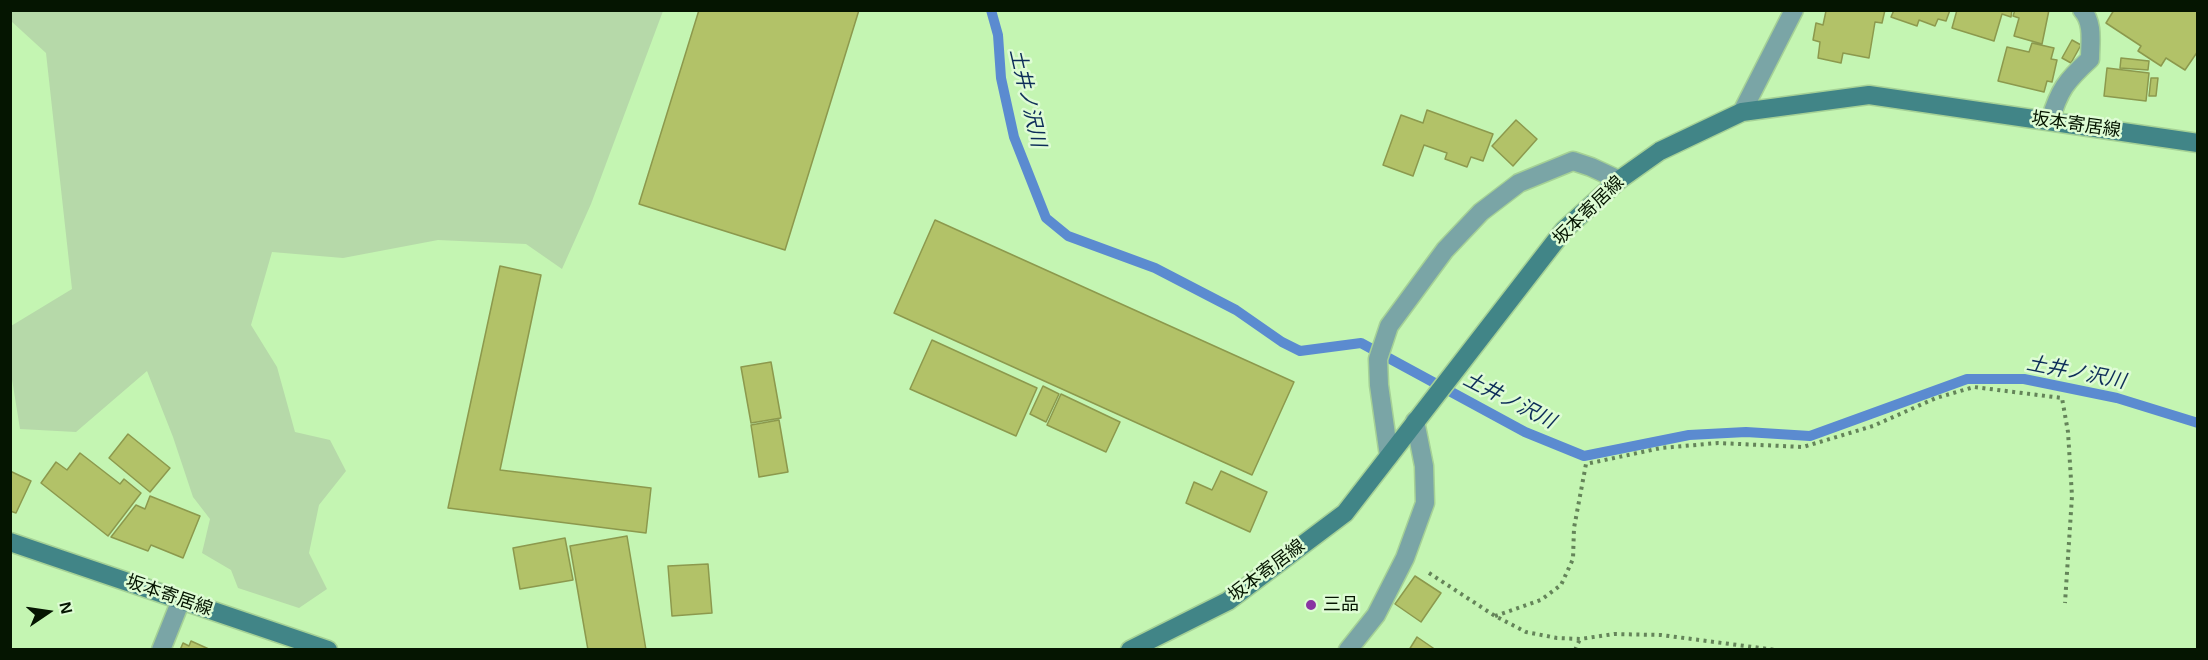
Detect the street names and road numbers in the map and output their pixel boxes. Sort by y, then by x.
street label: 坂本寄居線 [2030,108,2122,142]
street label: 坂本寄居線 [1549,172,1629,250]
street label: 坂本寄居線 [1225,535,1309,607]
street label: 坂本寄居線 [123,571,215,621]

